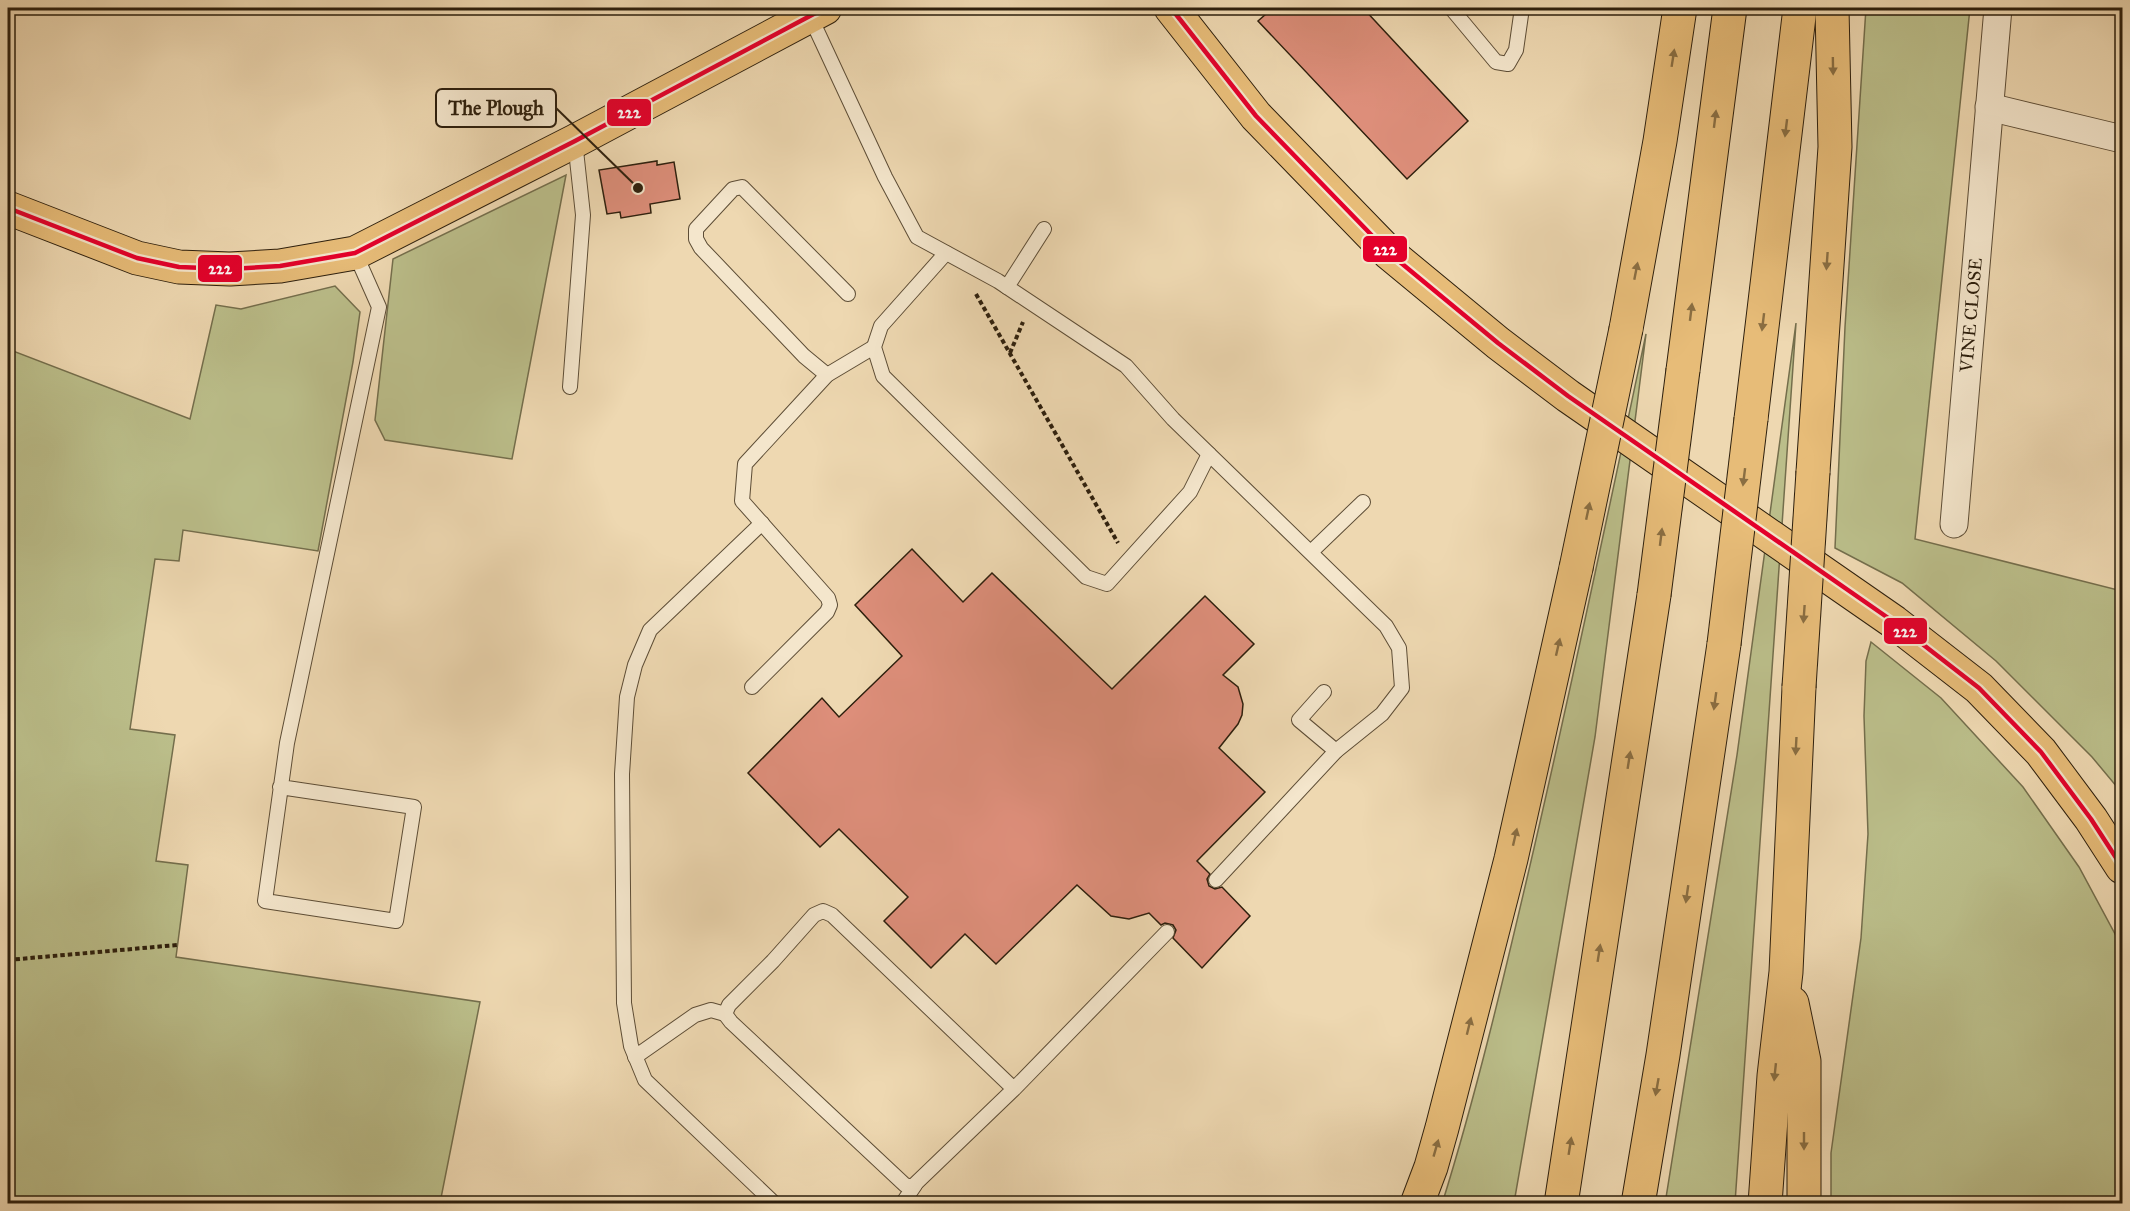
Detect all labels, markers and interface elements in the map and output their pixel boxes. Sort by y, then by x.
one-way arrow [1668,49,1677,68]
one-way arrow [1829,56,1838,75]
callout: The Plough [436,89,556,127]
text: The Plough [447,96,545,121]
line badge: 222 [606,98,652,127]
text: 222 [617,103,642,122]
one-way arrow [1711,109,1720,128]
one-way arrow [1781,119,1791,138]
line badge: 222 [1362,235,1408,263]
text: 222 [1373,240,1398,259]
one-way arrow [1823,251,1832,270]
line badge: 222 [197,254,243,283]
street label: VINE CLOSE [1955,257,1987,374]
text: 222 [208,259,233,278]
one-way arrow [1632,261,1641,280]
one-way arrow [1686,303,1695,322]
one-way arrow [1758,312,1768,331]
one-way arrow [1739,467,1749,486]
one-way arrow [1583,502,1593,520]
one-way arrow [1657,528,1666,547]
one-way arrow [1799,605,1808,624]
line badge: 222 [1883,617,1928,645]
text: 222 [1893,622,1918,641]
one-way arrow [1554,637,1563,656]
one-way arrow [1711,692,1720,711]
one-way arrow [1792,736,1801,755]
one-way arrow [1625,751,1634,770]
one-way arrow [1511,828,1521,846]
one-way arrow [1682,885,1691,904]
one-way arrow [1595,943,1604,962]
one-way arrow [1464,1017,1474,1036]
one-way arrow [1770,1062,1780,1081]
one-way arrow [1653,1078,1662,1097]
one-way arrow [1799,1131,1809,1150]
one-way arrow [1565,1136,1574,1155]
one-way arrow [1432,1139,1441,1157]

